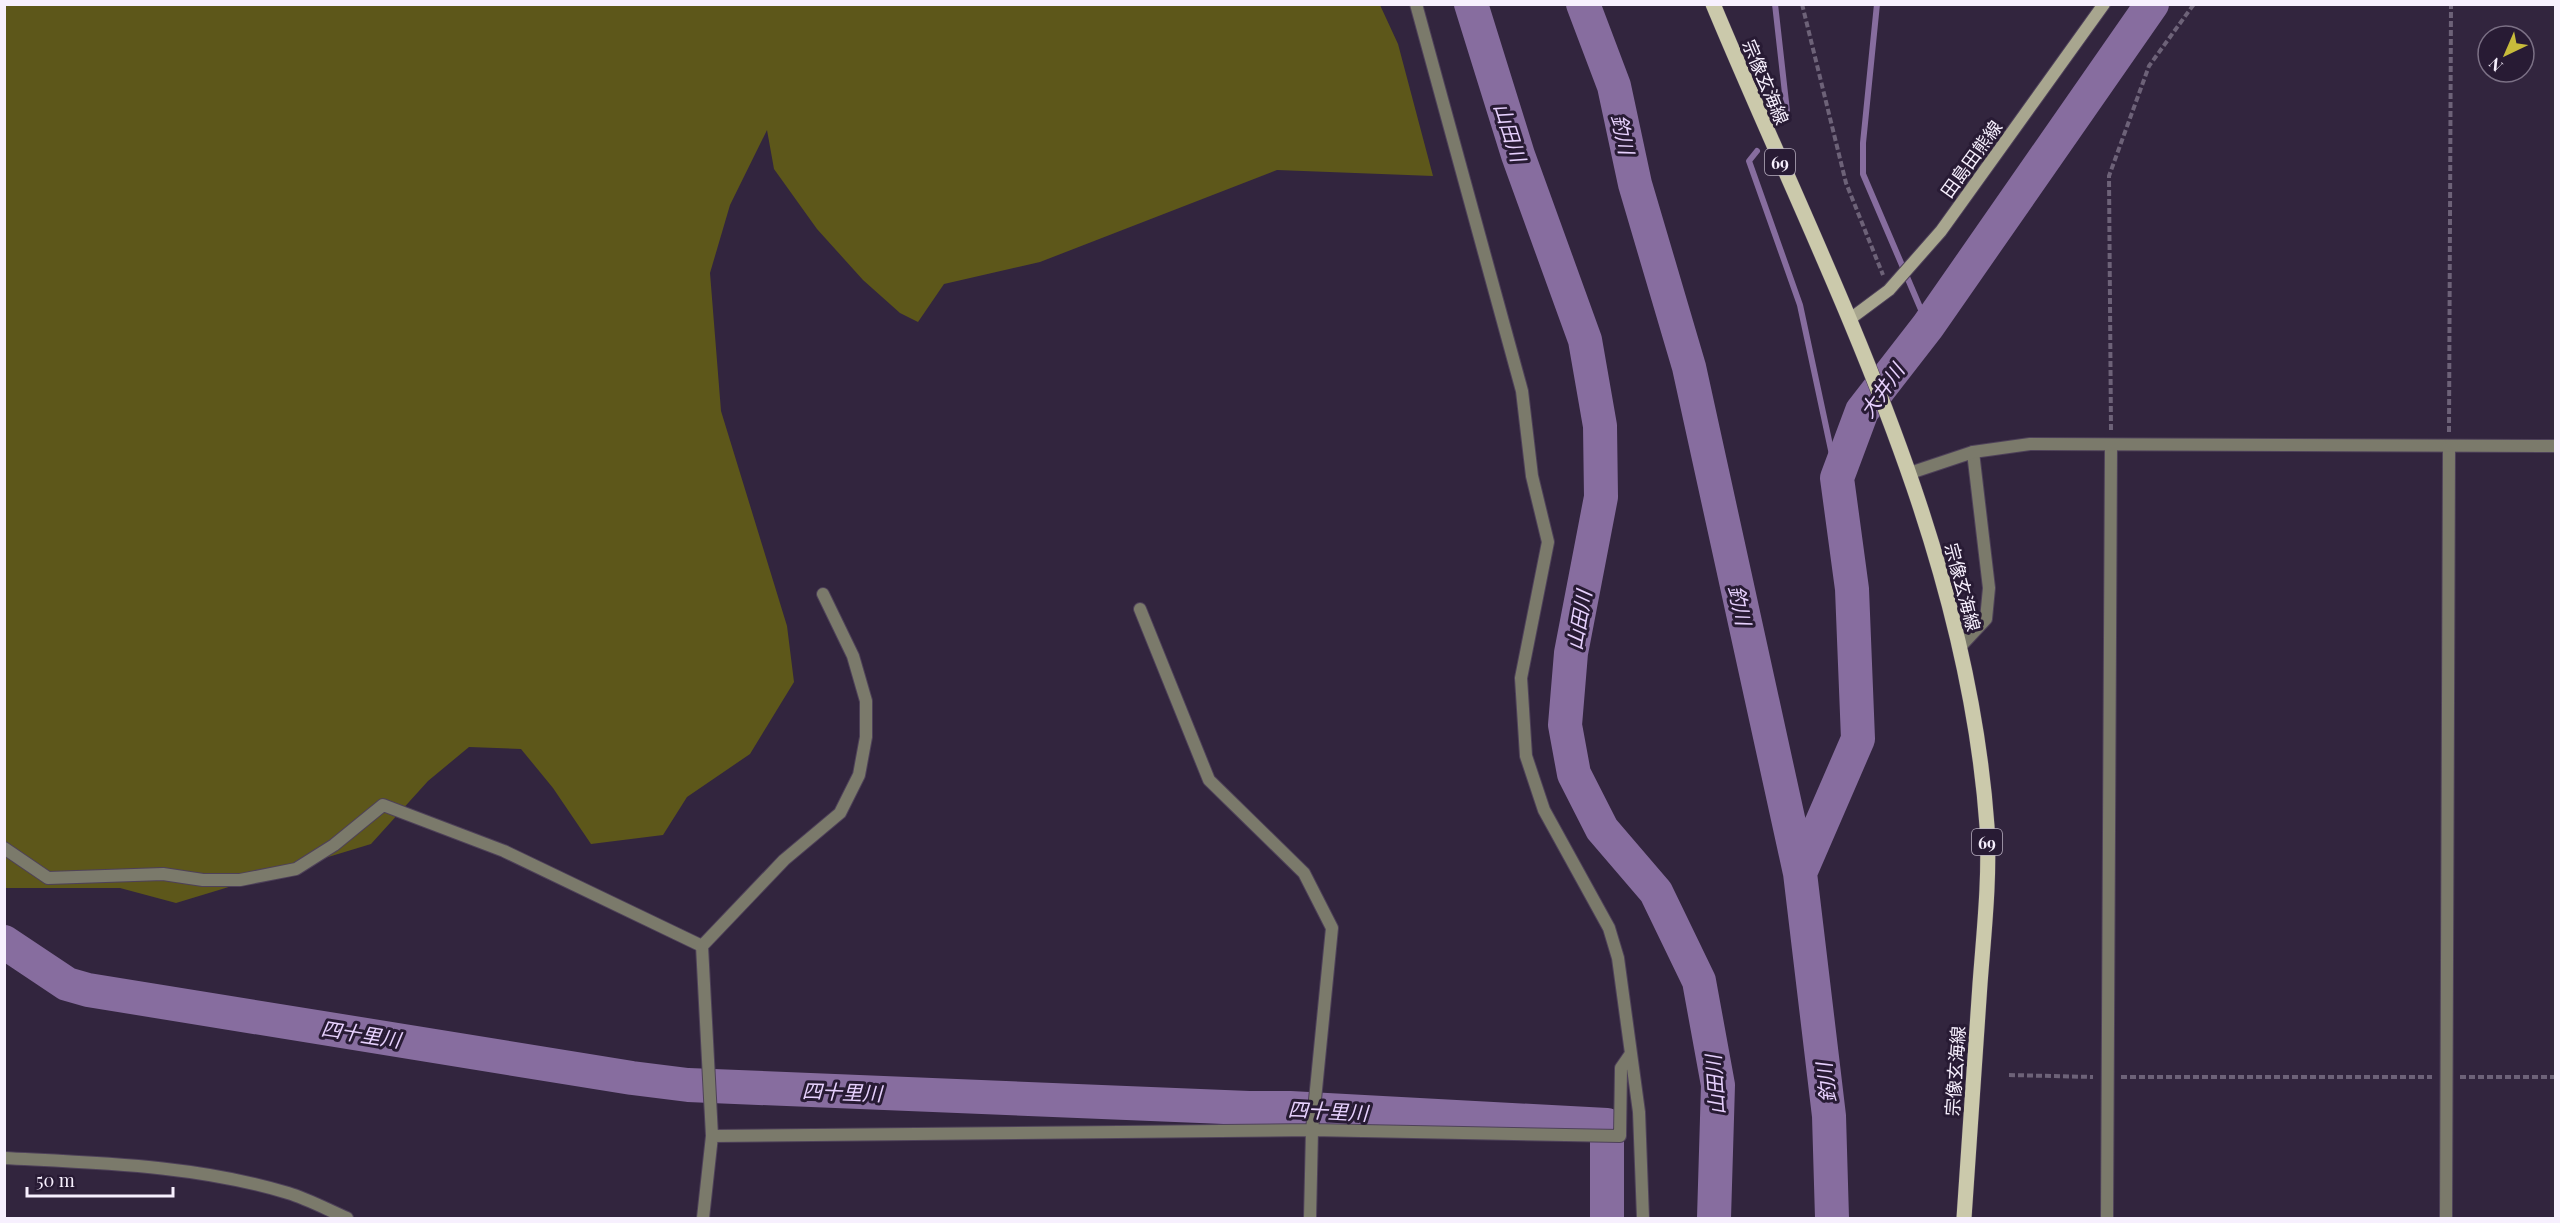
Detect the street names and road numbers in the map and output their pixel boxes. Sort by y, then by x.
street label: 宗像玄海線 [1737,36,1795,128]
street label: 田島田熊線 [1935,116,2007,202]
road number: 69 [1765,149,1795,175]
street label: 宗像玄海線 [1940,540,1986,634]
road number: 69 [1972,829,2002,855]
street label: 宗像玄海線 [1940,1025,1970,1117]

